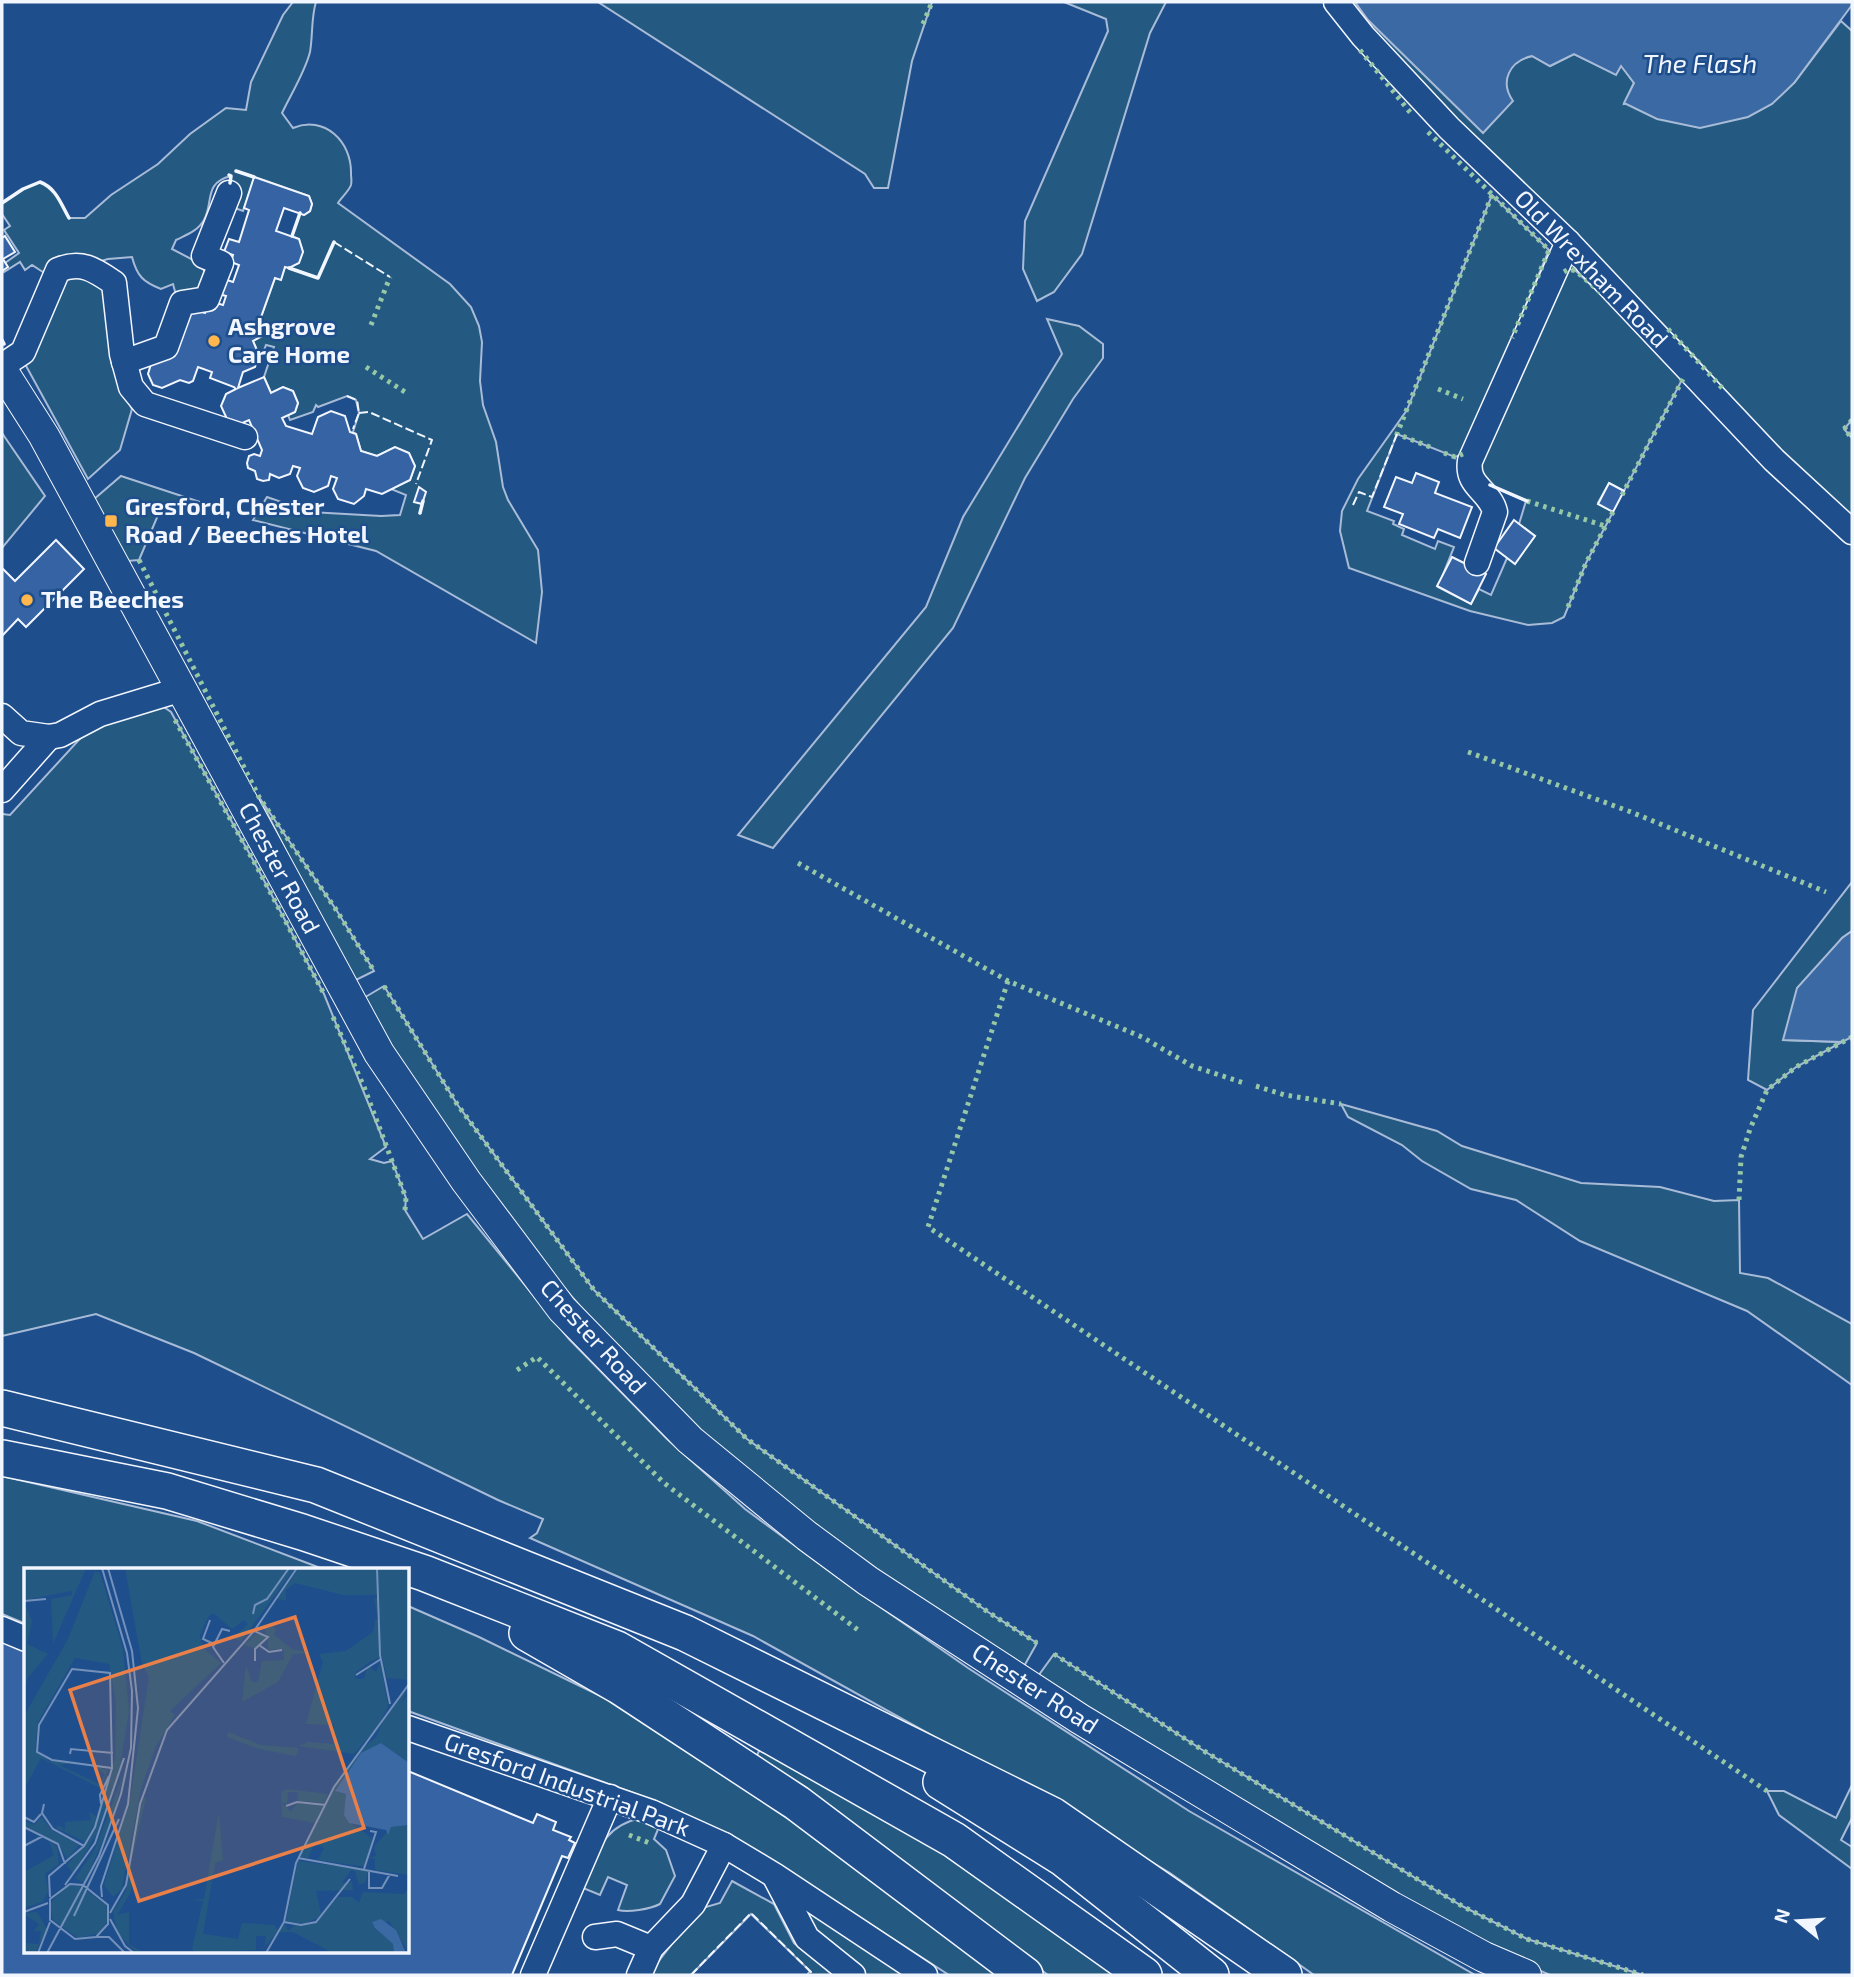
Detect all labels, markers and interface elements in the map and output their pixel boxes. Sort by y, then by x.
water label: The Flash [1643,47,1757,78]
street label: Old Wrexham Road [1509,183,1675,353]
place label: Ashgrove Care Home [228,311,350,368]
marker: Ashgrove Care Home [206,333,222,349]
place label: Gresford, Chester Road / Beeches Hotel [125,491,369,548]
marker: Gresford, Chester Road / Beeches Hotel [103,513,119,529]
place label: The Beeches [41,584,184,613]
marker: The Beeches [19,592,35,608]
street label: Chester Road [234,797,327,938]
street label: Chester Road [535,1273,653,1399]
inset map [24,1568,410,1952]
street label: Chester Road [967,1636,1104,1739]
street label: Gresford Industrial Park [441,1726,694,1842]
north arrow [1763,1886,1833,1956]
text: N [1768,1906,1794,1926]

